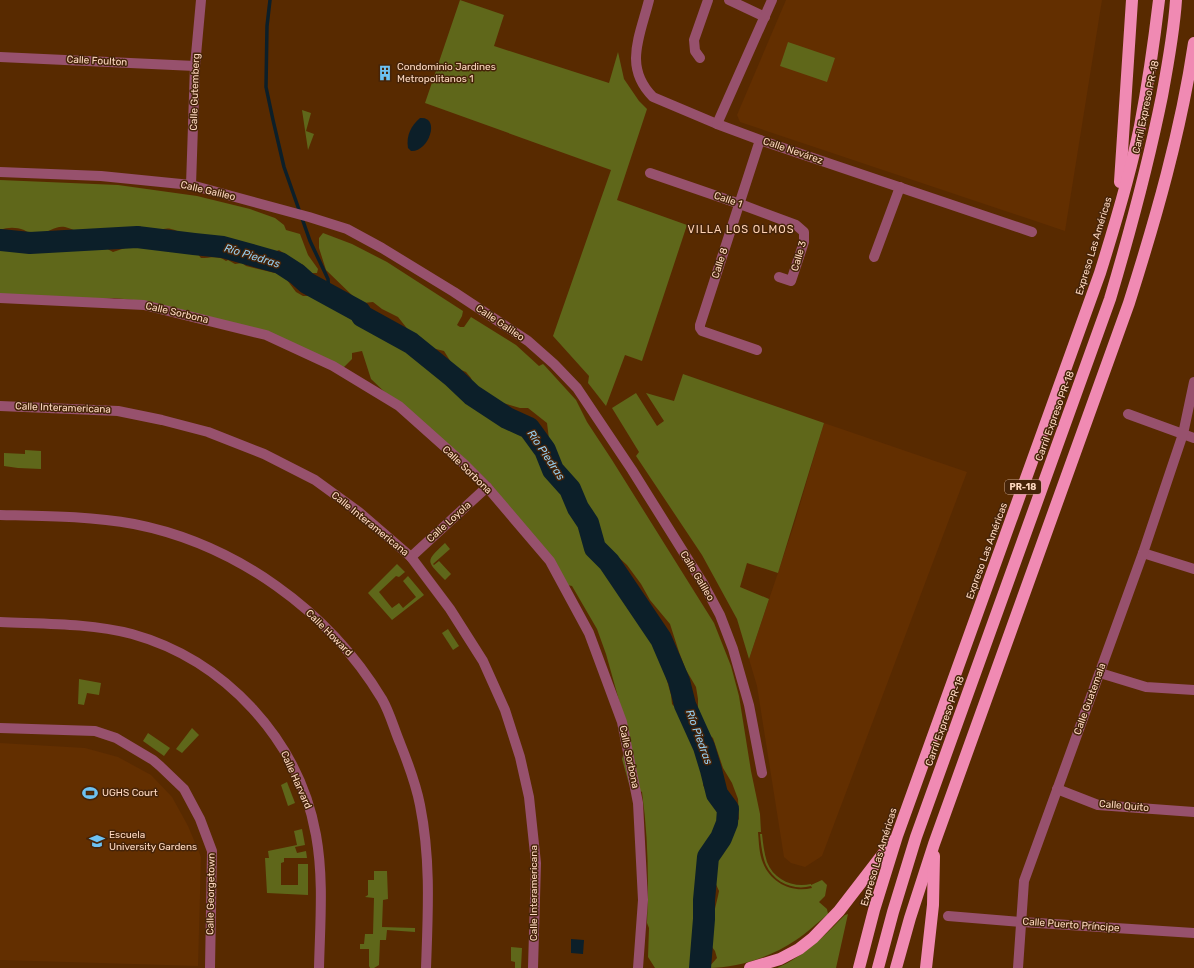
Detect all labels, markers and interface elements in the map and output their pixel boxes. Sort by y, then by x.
street label: Calle Foulton [66,53,128,69]
street label: Calle Gutemberg [188,53,202,131]
street label: Carril Expreso PR-18 [1130,59,1162,155]
place label: Condominio Jardines Metropolitanos 1 [397,61,496,85]
building icon: Condominio Jardines Metropolitanos 1 [376,64,394,82]
street label: Calle Nevárez [761,135,825,167]
street label: Calle Galileo [179,179,237,203]
street label: Calle 1 [712,190,744,210]
street label: Expreso Las Américas [1073,195,1115,297]
district label: VILLA LOS OLMOS [687,223,795,236]
street label: Calle 3 [789,239,809,273]
water label: Río Piedras [223,241,282,271]
street label: Calle 8 [709,246,731,280]
street label: Calle Sorbona [144,300,210,326]
street label: Calle Galileo [473,302,527,344]
street label: Carril Expreso PR-18 [1033,369,1077,463]
street label: Calle Interamericana [15,400,111,416]
water label: Río Piedras [525,427,568,483]
street label: Calle Sorbona [440,443,494,497]
road number: PR-18 [1005,480,1041,494]
street label: Calle Interamericana [329,489,411,559]
street label: Calle Loyola [424,499,474,545]
street label: Expreso Las Américas [964,501,1010,601]
street label: Calle Galileo [677,549,717,603]
street label: Calle Howard [303,607,355,659]
street label: Calle Guatemala [1071,662,1109,736]
street label: Carril Expreso PR-18 [923,674,967,768]
water label: Río Piedras [683,708,715,767]
street label: Calle Sorbona [616,724,642,790]
street label: Calle Harvard [278,749,314,811]
sports icon: UGHS Court [81,784,99,802]
place label: UGHS Court [102,787,158,799]
street label: Calle Quito [1099,798,1150,814]
street label: Expreso Las Américas [858,806,900,908]
place label: Escuela University Gardens [109,829,197,853]
school or university icon: Escuela University Gardens [88,832,106,850]
street label: Calle Interamericana [528,845,540,941]
street label: Calle Georgetown [204,853,218,935]
street label: Calle Puerto Príncipe [1022,916,1120,934]

